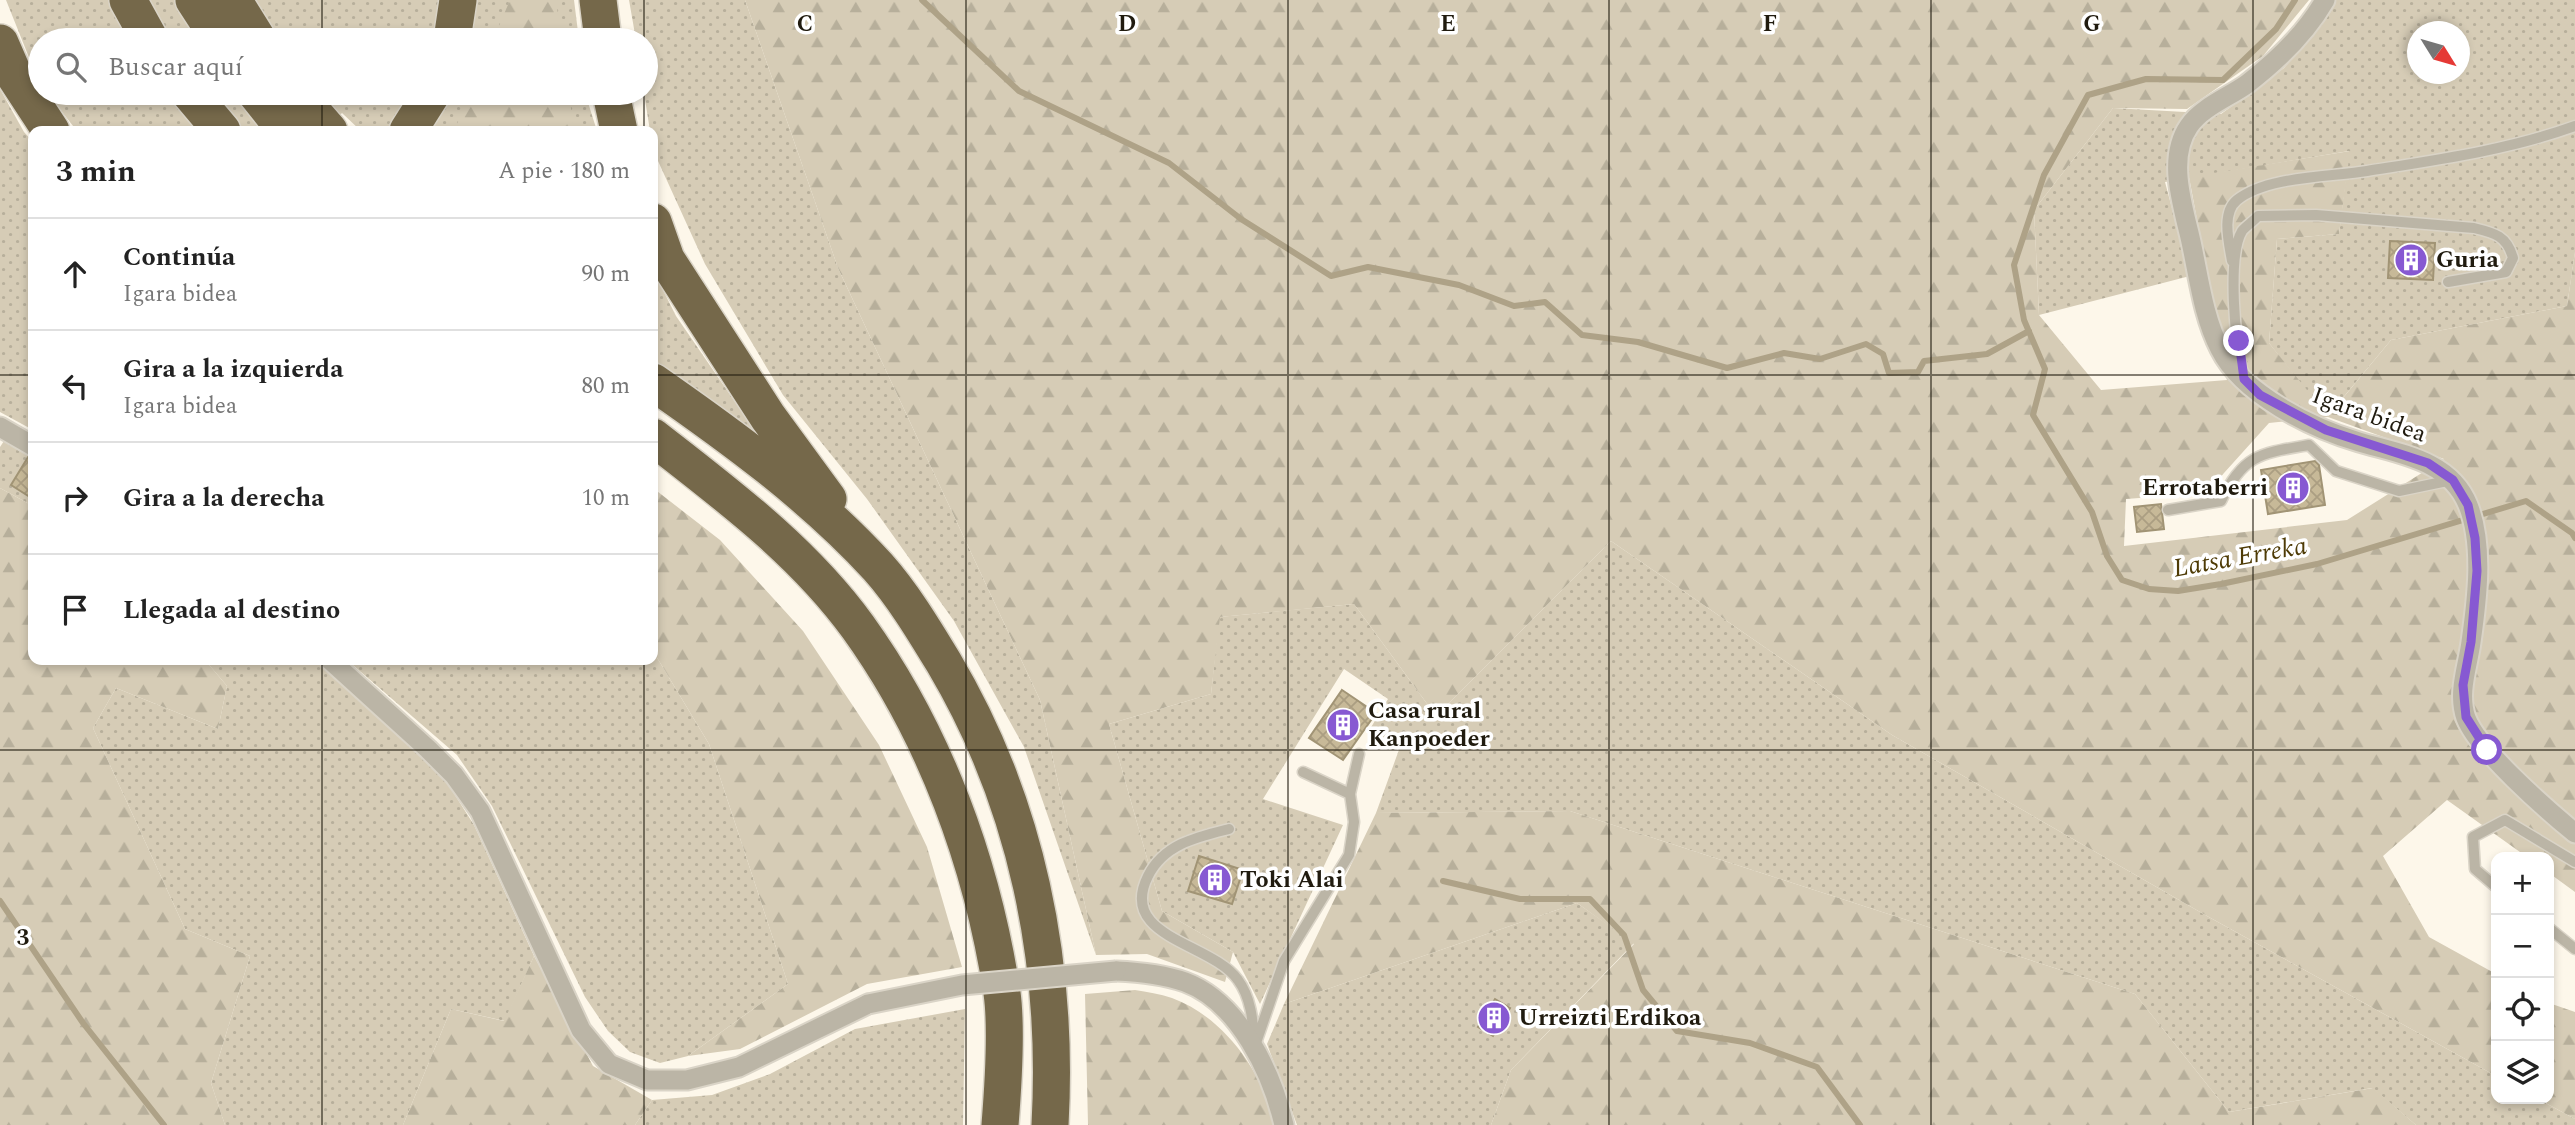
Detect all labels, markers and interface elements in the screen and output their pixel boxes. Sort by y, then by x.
text: C [797,7,813,42]
text: D [1118,7,1136,42]
text: E [1440,7,1456,42]
text: F [1763,7,1777,42]
text: G [2083,7,2101,42]
north arrow [2407,21,2470,84]
search box [28,28,658,105]
text: Buscar aquí [108,47,243,87]
icon: search [52,48,90,86]
text: 3 min [56,149,136,195]
text: A pie · 180 m [498,154,630,189]
text: Continúa [123,237,235,277]
building icon: Guria [2392,241,2430,279]
place label: Guria [2436,242,2499,278]
icon: ahead [56,255,94,293]
text: 90 m [581,257,630,292]
text: Igara bidea [123,277,237,312]
route end [2223,325,2254,356]
text: Gira a la izquierda [123,349,344,389]
icon: left [56,367,94,405]
text: 80 m [581,369,630,404]
street label: Igara bidea [2307,378,2431,452]
text: Igara bidea [123,389,237,424]
building icon: Errotaberri [2274,469,2312,507]
place label: Errotaberri [2142,470,2268,506]
text: Gira a la derecha [123,478,325,518]
icon: right [56,479,94,517]
text: 10 m [581,481,630,516]
water label: Latsa Erreka [2170,526,2310,588]
text: Llegada al destino [123,590,340,630]
icon: arrive [56,591,94,629]
place label: Casa rural Kanpoeder [1368,693,1490,757]
building icon: Casa rural Kanpoeder [1324,706,1362,744]
route start [2471,734,2502,765]
map controls [2491,852,2554,1104]
button: + [2491,852,2554,915]
building icon: Toki Alai [1196,861,1234,899]
place label: Toki Alai [1240,862,1344,898]
button: − [2491,915,2554,978]
text: 3 [17,921,30,956]
button: locate [2491,978,2554,1041]
building icon: Urreizti Erdikoa [1475,999,1513,1037]
place label: Urreizti Erdikoa [1518,1000,1702,1036]
button: layers [2491,1041,2554,1104]

